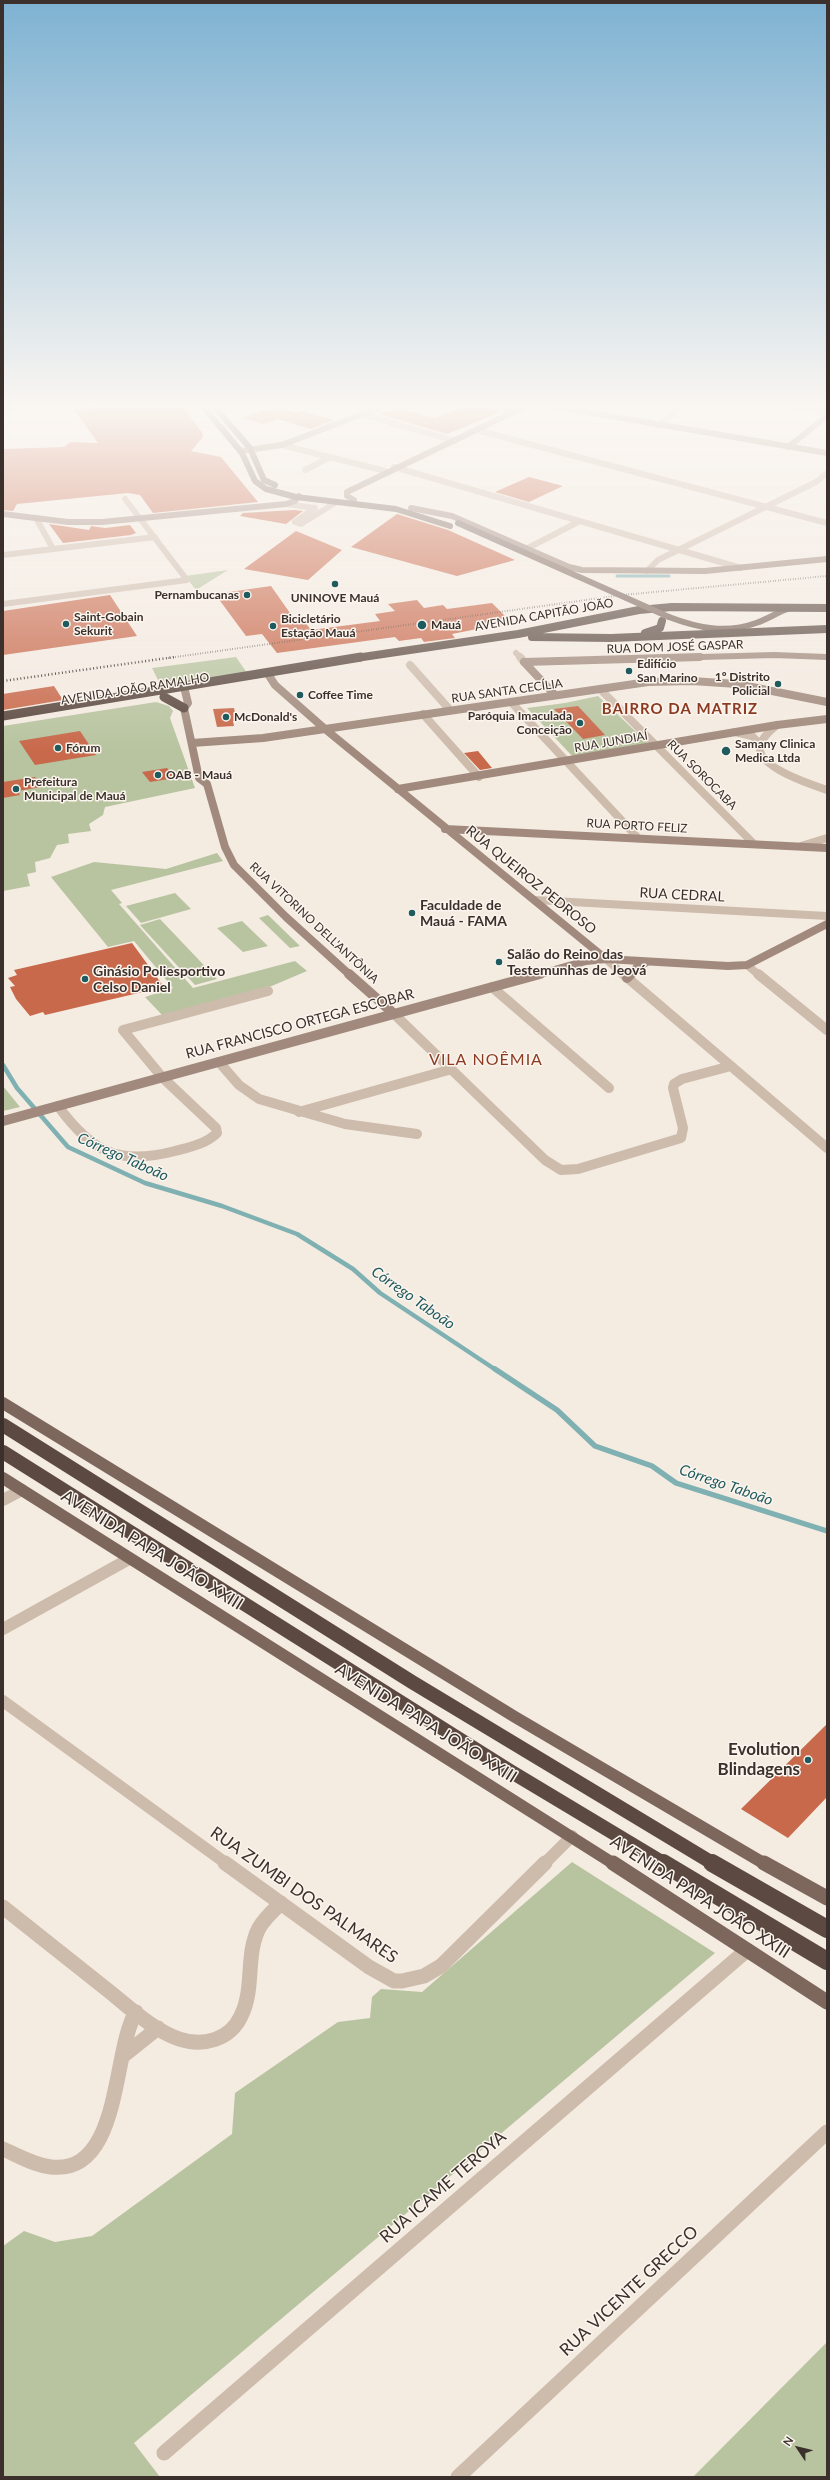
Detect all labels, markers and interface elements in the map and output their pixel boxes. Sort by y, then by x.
marker: UNINOVE Mauá [330,579,340,589]
place label: Pernambucanas [154,588,239,602]
marker: Pernambucanas [242,590,252,600]
place label: UNINOVE Mauá [291,591,379,605]
street label: AVENIDA CAPITÃO JOÃO [474,596,614,634]
place label: Saint-Gobain Sekurit [74,610,144,638]
place label: Bicicletário Estação Mauá [281,612,355,640]
place label: Mauá [431,618,461,632]
marker: Saint-Gobain Sekurit [61,619,71,629]
marker: Mauá [416,619,428,631]
marker: Bicicletário Estação Mauá [268,621,278,631]
street label: RUA DOM JOSÉ GASPAR [606,637,744,657]
place label: Edifício San Marino [637,657,698,685]
marker: Edifício San Marino [624,666,634,676]
street label: AVENIDA JOÃO RAMALHO [60,670,210,708]
place label: 1º Distrito Policial [715,670,770,698]
street label: RUA SANTA CECÍLIA [450,676,564,706]
marker: 1º Distrito Policial [773,679,783,689]
place label: Coffee Time [308,688,373,702]
marker: Coffee Time [295,690,305,700]
district label: BAIRRO DA MATRIZ [602,700,758,718]
place label: Paróquia Imaculada Conceição [468,709,572,737]
place label: McDonald's [234,710,297,724]
marker: McDonald's [221,712,231,722]
marker: Paróquia Imaculada Conceição [575,718,585,728]
street label: RUA JUNDIAÍ [573,728,649,756]
street label: RUA SOROCABA [664,737,740,813]
place label: Samany Clinica Medica Ltda [735,737,815,765]
place label: Fórum [66,741,100,755]
marker: Fórum [53,743,63,753]
marker: Samany Clinica Medica Ltda [720,745,732,757]
place label: OAB - Mauá [166,768,232,782]
marker: OAB - Mauá [153,770,163,780]
place label: Prefeitura Municipal de Mauá [24,775,126,803]
marker: Prefeitura Municipal de Mauá [11,784,21,794]
street label: RUA PORTO FELIZ [586,816,688,836]
street label: RUA QUEIROZ PEDROSO [462,822,600,938]
street label: RUA VITORINO DELL'ANTÔNIA [247,859,381,987]
street label: RUA CEDRAL [639,884,725,906]
place label: Faculdade de Mauá - FAMA [420,897,507,930]
marker: Faculdade de Mauá - FAMA [407,908,417,918]
place label: Salão do Reino das Testemunhas de Jeová [507,946,646,978]
marker: Salão do Reino das Testemunhas de Jeová [494,957,504,967]
place label: Ginásio Poliesportivo Celso Daniel [93,963,225,996]
marker: Ginásio Poliesportivo Celso Daniel [80,974,90,984]
street label: RUA FRANCISCO ORTEGA ESCOBAR [184,985,416,1063]
district label: VILA NOÊMIA [429,1050,543,1070]
water label: Córrego Taboão [75,1129,171,1185]
water label: Córrego Taboão [368,1263,458,1333]
water label: Córrego Taboão [677,1461,775,1509]
street label: AVENIDA PAPA JOÃO XXIII [57,1486,247,1614]
street label: AVENIDA PAPA JOÃO XXIII [331,1659,521,1787]
place label: Evolution Blindagens [718,1740,800,1780]
marker: Evolution Blindagens [803,1755,813,1765]
street label: RUA ZUMBI DOS PALMARES [206,1822,402,1968]
street label: AVENIDA PAPA JOÃO XXIII [606,1831,794,1963]
street label: RUA ICAME TEROYA [376,2127,510,2247]
street label: RUA VICENTE GRECCO [556,2222,702,2360]
north arrow [778,2428,818,2468]
text: N [780,2434,796,2448]

